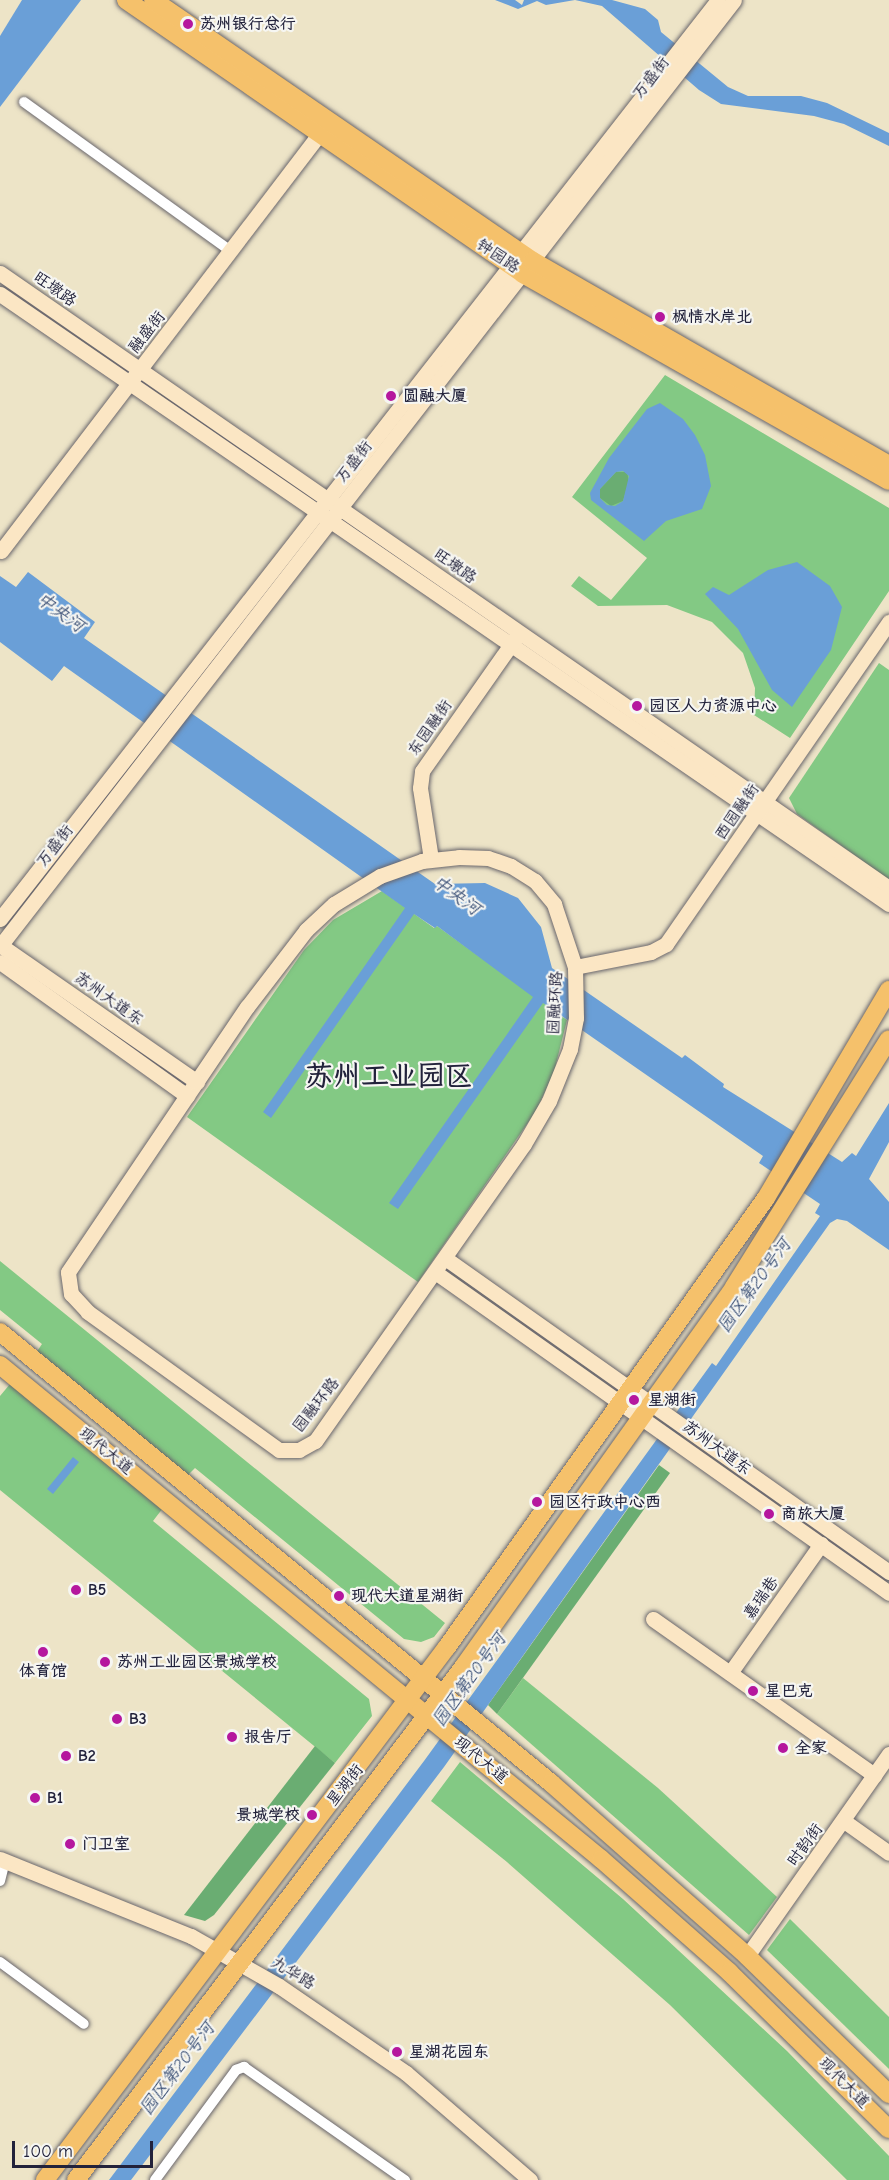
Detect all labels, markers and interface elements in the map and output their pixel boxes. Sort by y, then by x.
place label: 苏州银行总行 [200,14,296,34]
marker: 苏州银行总行 [181,17,195,31]
street label: 万盛街 [629,53,673,103]
street label: 钟园路 [473,235,523,277]
street label: 旺墩路 [30,267,80,311]
street label: 融盛街 [125,307,169,357]
place label: 枫情水岸北 [672,307,752,327]
marker: 枫情水岸北 [653,310,667,324]
place label: 圆融大厦 [403,386,467,406]
marker: 圆融大厦 [384,389,398,403]
street label: 万盛街 [332,437,376,487]
street label: 旺墩路 [430,544,480,588]
water label: 中央河 [32,588,88,638]
street label: 东园融街 [404,696,456,760]
place label: 园区人力资源中心 [649,696,777,716]
marker: 园区人力资源中心 [630,699,644,713]
street label: 西园融街 [711,780,763,844]
street label: 万盛街 [33,821,77,871]
water label: 中央河 [428,871,484,921]
street label: 苏州大道东 [71,968,147,1030]
street label: 园融环路 [544,971,566,1035]
district label: 苏州工业园区 [305,1059,473,1093]
water label: 园区第20号河 [714,1235,796,1337]
street label: 园融环路 [289,1374,343,1436]
place label: 星湖街 [648,1390,696,1410]
marker: 星湖街 [625,1391,643,1409]
street label: 苏州大道东 [679,1417,755,1479]
street label: 现代大道 [75,1423,137,1479]
place label: 园区行政中心西 [549,1492,661,1512]
marker: 园区行政中心西 [530,1495,544,1509]
place label: 商旅大厦 [781,1504,845,1524]
marker: 商旅大厦 [762,1507,776,1521]
street label: 嘉瑞巷 [739,1573,783,1623]
place label: B5 [88,1580,106,1600]
marker: B5 [69,1583,83,1597]
place label: 现代大道星湖街 [351,1586,463,1606]
marker: 现代大道星湖街 [332,1589,346,1603]
water label: 园区第20号河 [429,1629,511,1731]
marker: 体育馆 [36,1645,50,1659]
place label: 苏州工业园区景城学校 [117,1652,277,1672]
marker: 苏州工业园区景城学校 [98,1655,112,1669]
place label: 体育馆 [19,1661,67,1681]
place label: 星巴克 [765,1681,813,1701]
marker: 星巴克 [746,1684,760,1698]
place label: B3 [129,1709,147,1729]
marker: B3 [110,1712,124,1726]
place label: 报告厅 [244,1727,292,1747]
marker: 报告厅 [225,1730,239,1744]
street label: 现代大道 [450,1732,512,1788]
place label: 全家 [795,1738,827,1758]
marker: 全家 [776,1741,790,1755]
place label: B2 [78,1746,96,1766]
marker: B2 [59,1749,73,1763]
street label: 星湖街 [323,1760,367,1810]
place label: B1 [47,1788,63,1808]
marker: B1 [28,1791,42,1805]
place label: 景城学校 [236,1805,300,1825]
marker: 景城学校 [305,1808,319,1822]
street label: 时韵街 [783,1820,827,1870]
place label: 门卫室 [82,1834,130,1854]
marker: 门卫室 [63,1837,77,1851]
street label: 九华路 [267,1952,319,1994]
water label: 园区第20号河 [136,2018,220,2120]
place label: 星湖花园东 [409,2042,489,2062]
marker: 星湖花园东 [390,2045,404,2059]
street label: 现代大道 [815,2054,873,2112]
scale bar [15,2129,156,2167]
text: 100 m [23,2141,73,2162]

